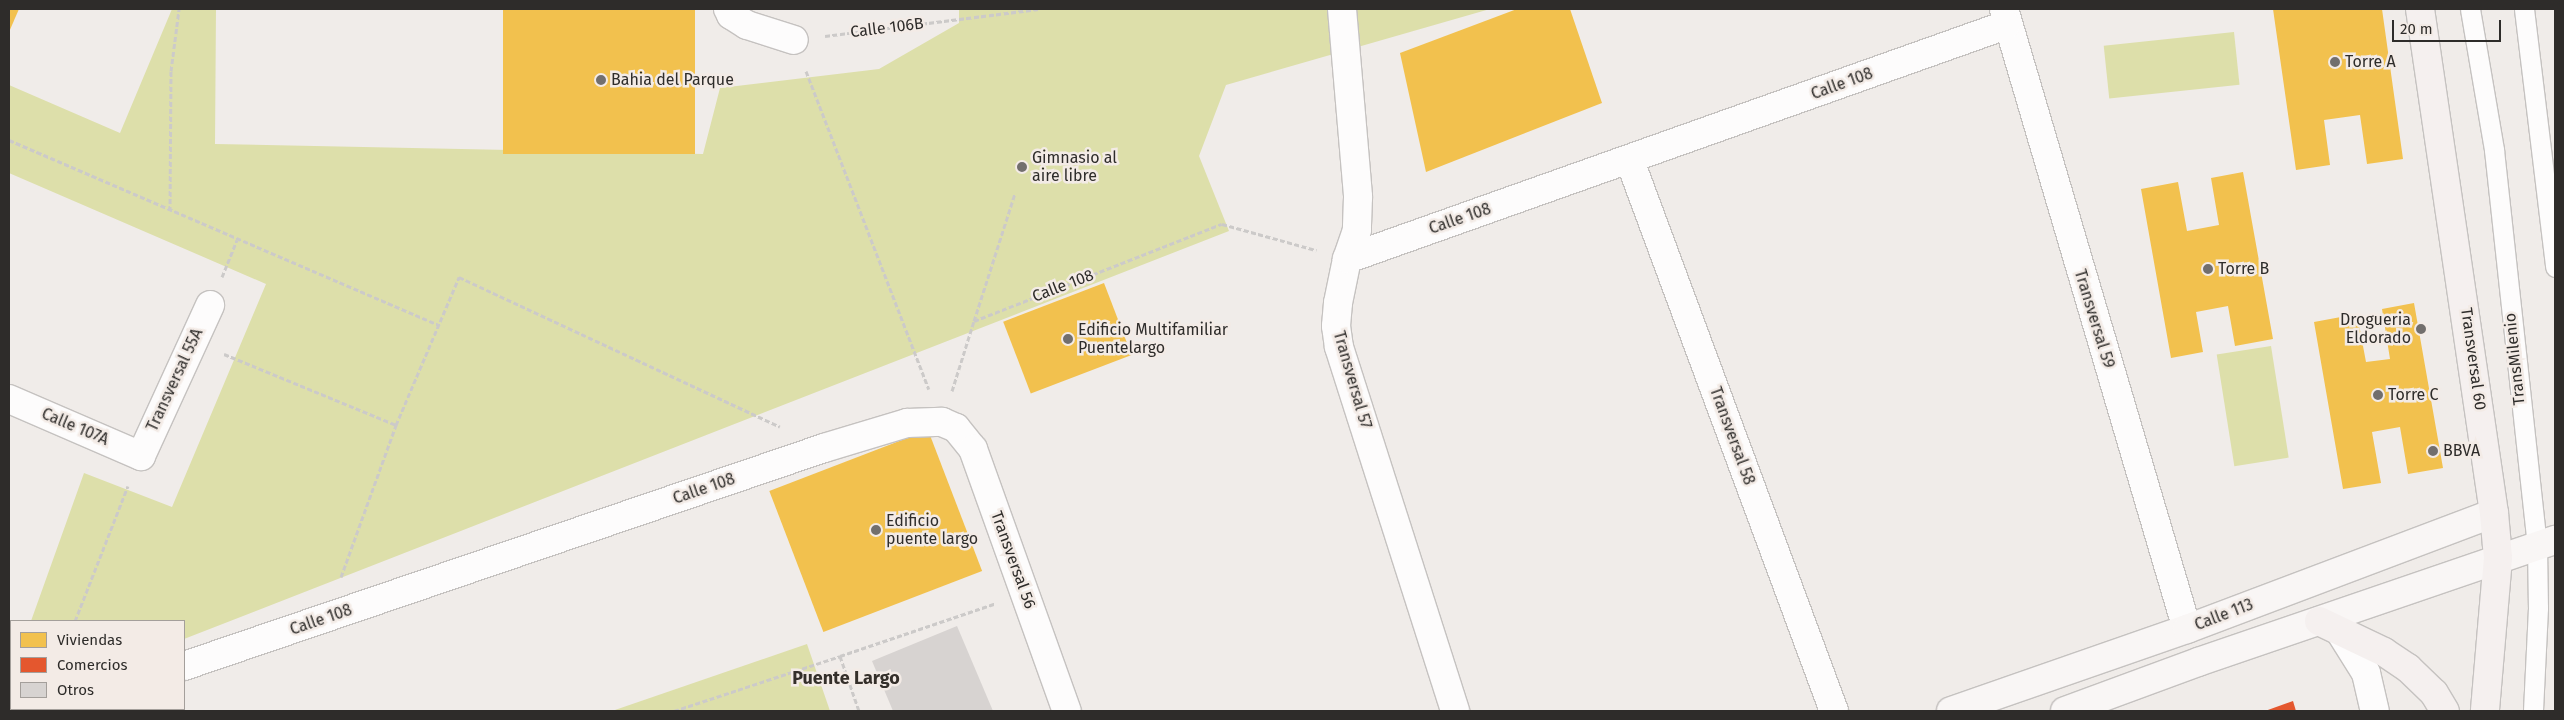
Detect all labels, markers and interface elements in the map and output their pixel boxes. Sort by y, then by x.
scale bar [2394,10,2503,42]
street label: Calle 106B [849,14,925,42]
text: 20 m [2400,20,2433,38]
place label: Torre A [2345,52,2396,72]
marker: Torre A [2329,56,2341,68]
street label: Calle 108 [1809,64,1875,104]
place label: Bahia del Parque [611,70,734,90]
marker: Bahia del Parque [595,74,607,86]
place label: Gimnasio al aire libre [1032,148,1117,186]
marker: Gimnasio al aire libre [1016,161,1028,173]
street label: Calle 108 [1426,199,1494,239]
place label: Torre B [2218,259,2269,279]
marker: Torre B [2202,263,2214,275]
street label: Calle 108 [1030,266,1096,306]
street label: Transversal 59 [2070,267,2118,371]
street label: Transversal 60 [2456,306,2490,412]
place label: Drogueria Eldorado [2340,310,2411,348]
street label: TransMilenio [2501,312,2529,406]
place label: Edificio Multifamiliar Puentelargo [1078,320,1228,358]
marker: Drogueria Eldorado [2415,323,2427,335]
street label: Transversal 55A [143,326,207,434]
street label: Transversal 57 [1329,329,1375,431]
marker: Edificio Multifamiliar Puentelargo [1062,333,1074,345]
street label: Transversal 58 [1705,384,1759,488]
place label: Torre C [2388,385,2439,405]
marker: Torre C [2372,389,2384,401]
street label: Calle 107A [39,404,111,450]
place label: BBVA [2443,441,2480,461]
marker: BBVA [2427,445,2439,457]
street label: Calle 108 [670,469,738,509]
street label: Transversal 56 [986,509,1040,611]
place label: Edificio puente largo [886,511,978,549]
marker: Edificio puente largo [870,524,882,536]
street label: Calle 113 [2192,595,2256,635]
street label: Calle 108 [287,600,355,640]
legend [10,620,185,710]
text: Viviendas [57,631,122,649]
text: Comercios [57,656,127,674]
district label: Puente Largo [792,667,900,689]
text: Otros [57,681,94,699]

